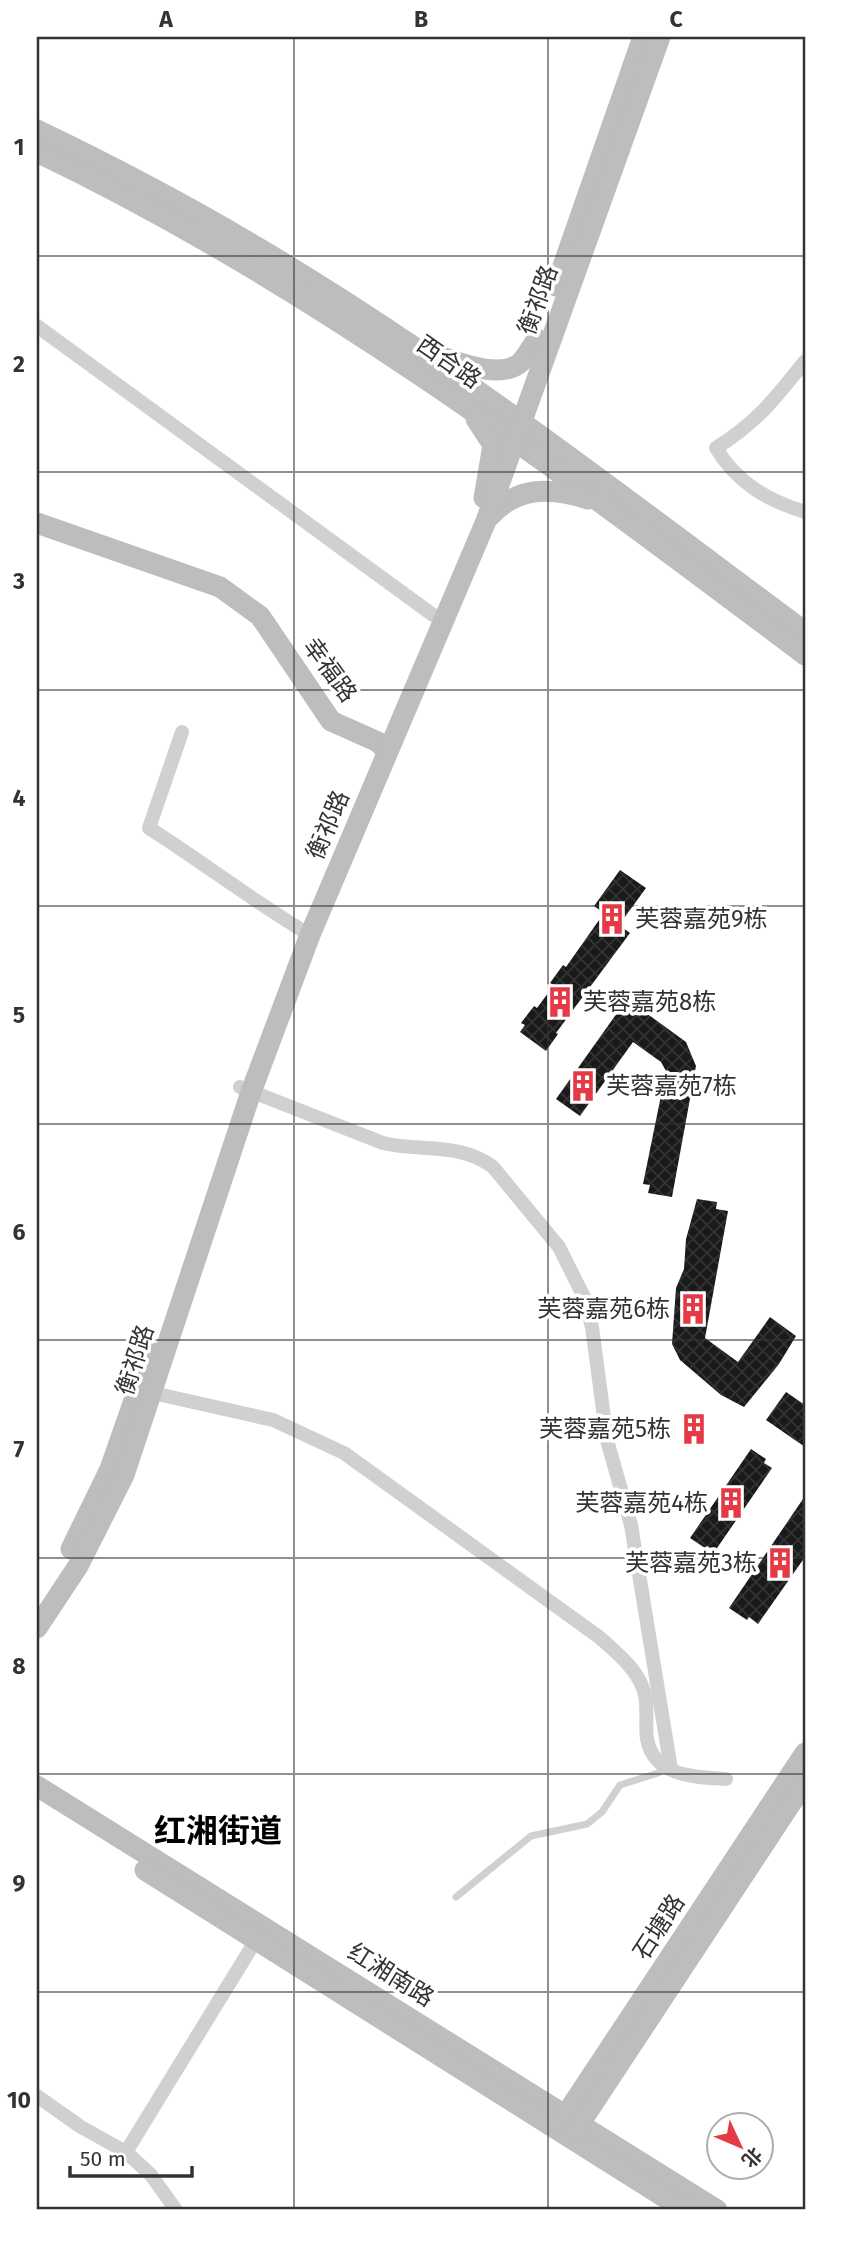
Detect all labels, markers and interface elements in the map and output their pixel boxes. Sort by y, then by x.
text: A [158,5,173,33]
text: B [414,5,428,33]
text: C [669,5,683,33]
text: 1 [14,133,24,161]
street label: 衡祁路 [513,261,563,339]
street label: 西合路 [411,330,487,394]
text: 2 [13,350,25,378]
text: 3 [12,567,25,595]
street label: 幸福路 [298,633,362,707]
text: 4 [13,784,26,812]
street label: 衡祁路 [301,786,355,864]
building icon: 芙蓉嘉苑9栋 [595,902,629,936]
place label: 芙蓉嘉苑9栋 [635,905,768,933]
building icon: 芙蓉嘉苑8栋 [543,985,577,1019]
place label: 芙蓉嘉苑8栋 [583,988,716,1016]
text: 5 [13,1001,25,1029]
building icon: 芙蓉嘉苑7栋 [566,1069,600,1103]
place label: 芙蓉嘉苑7栋 [606,1072,737,1100]
text: 6 [13,1218,26,1246]
building icon: 芙蓉嘉苑6栋 [676,1292,710,1326]
place label: 芙蓉嘉苑6栋 [537,1295,670,1323]
street label: 衡祁路 [111,1321,159,1399]
building icon: 芙蓉嘉苑5栋 [677,1412,711,1446]
place label: 芙蓉嘉苑5栋 [539,1415,671,1443]
text: 7 [14,1435,25,1463]
building icon: 芙蓉嘉苑4栋 [714,1486,748,1520]
place label: 芙蓉嘉苑4栋 [575,1489,708,1517]
building icon: 芙蓉嘉苑3栋 [763,1546,797,1580]
place label: 芙蓉嘉苑3栋 [625,1549,757,1577]
text: 8 [12,1652,26,1680]
district label: 红湘街道 [154,1812,282,1850]
text: 9 [13,1869,26,1897]
street label: 石塘路 [628,1889,690,1965]
street label: 红湘南路 [343,1938,439,2012]
text: 10 [7,2086,31,2114]
north arrow [706,2110,776,2180]
scale bar [70,2135,192,2179]
text: 北 [737,2143,767,2172]
text: 50 m [80,2146,126,2172]

